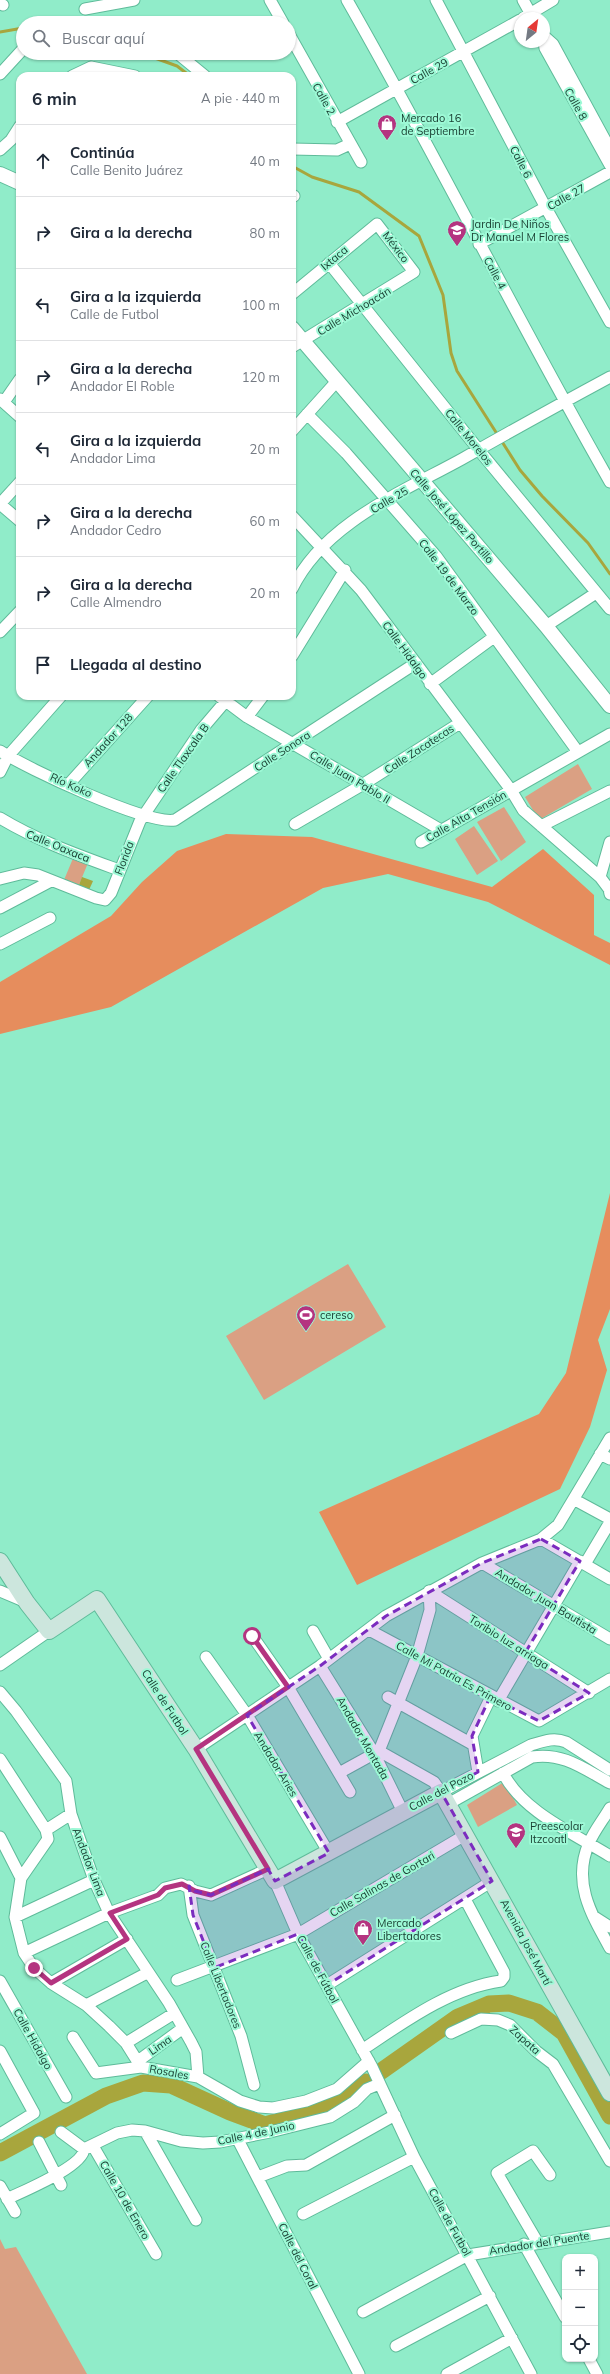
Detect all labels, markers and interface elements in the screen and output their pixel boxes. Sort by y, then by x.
north arrow [514,12,550,48]
search box [16,16,296,60]
icon: search [30,27,52,49]
text: Buscar aquí [62,29,144,48]
street label: Calle 29 [408,55,450,87]
street label: Calle 2 [309,80,339,118]
street label: Calle 8 [561,85,591,123]
text: 6 min [32,88,77,109]
text: A pie · 440 m [201,90,280,106]
place label: Mercado 16 de Septiembre [401,111,474,138]
shop icon: Mercado 16 de Septiembre [376,113,398,141]
text: Continúa [70,143,135,162]
street label: Calle 6 [507,143,535,181]
icon: ahead [32,150,54,172]
text: 40 m [250,153,280,169]
text: Calle Benito Juárez [70,162,183,178]
street label: Calle 27 [545,181,587,213]
place label: Jardin De Niños Dr Manuel M Flores [471,217,569,244]
school or university icon: Jardin De Niños Dr Manuel M Flores [446,219,468,247]
icon: right [32,222,54,244]
text: Gira a la derecha [70,223,192,242]
text: 80 m [250,225,280,241]
street label: México [380,229,412,265]
street label: Ixtaca [318,243,350,273]
street label: Calle 4 [481,254,509,292]
street label: Calle Michoacán [315,284,393,338]
text: Gira a la izquierda [70,287,201,306]
icon: left [32,294,54,316]
text: 100 m [242,297,280,313]
text: Calle de Futbol [70,306,159,322]
text: Gira a la derecha [70,359,192,378]
icon: right [32,366,54,388]
text: 120 m [242,369,280,385]
text: Andador El Roble [70,378,174,394]
street label: Calle Morelos [442,406,496,468]
text: Gira a la izquierda [70,431,201,450]
icon: left [32,438,54,460]
text: 20 m [250,441,280,457]
text: Andador Lima [70,450,156,466]
street label: Calle José López Portillo [407,466,497,566]
street label: Calle 25 [368,483,411,516]
text: Gira a la derecha [70,503,192,522]
icon: right [32,510,54,532]
text: 60 m [250,513,280,529]
text: Andador Cedro [70,522,161,538]
street label: Calle 19 de Marzo [416,536,482,618]
text: Gira a la derecha [70,575,192,594]
icon: right [32,582,54,604]
text: 20 m [250,585,280,601]
text: Calle Almendro [70,594,162,610]
street label: Calle Hidalgo [379,618,431,682]
icon: arrive [32,654,54,676]
text: Llegada al destino [70,655,202,674]
street label: Andador 128 [80,710,136,770]
street label: Calle Tlaxcala B [154,721,212,795]
street label: Calle Zacatecas [382,721,456,777]
street label: Calle Sonora [251,728,313,774]
street label: Calle Juan Pablo II [307,747,393,807]
street label: Río Koko [48,770,94,800]
street label: Calle Alta Tensión [423,787,509,845]
street label: Calle Oaxaca [24,827,92,865]
street label: Florida [111,839,137,877]
sports icon: cereso [295,1304,317,1332]
place label: cereso [320,1308,353,1322]
street label: Andador Juan Bautista [493,1565,599,1637]
street label: Toribio luz arriaga [466,1612,552,1672]
route start [243,1627,261,1645]
street label: Calle Mi Patria Es Primero [393,1638,515,1714]
street label: Calle de Futbol [139,1667,191,1737]
street label: Andador Montada [334,1694,392,1782]
street label: Andador Aries [251,1729,301,1799]
street label: Calle del Pozo [406,1768,476,1814]
place label: Preescolar Itzcoatl [530,1819,583,1846]
school or university icon: Preescolar Itzcoatl [505,1821,527,1849]
street label: Andador Lima [69,1826,109,1898]
street label: Calle Salinas de Gortari [327,1848,437,1920]
street label: Avenida José Martí [497,1896,555,1989]
place label: Mercado Libertadores [377,1916,441,1943]
shop icon: Mercado Libertadores [352,1918,374,1946]
street label: Calle de Fútbol [294,1932,342,2006]
street label: Calle Libertadores [197,1940,245,2030]
route end [25,1959,43,1977]
street label: Calle Hidalgo [10,2006,56,2072]
street label: Zapata [507,2023,543,2057]
street label: Lima [146,2032,174,2058]
street label: Rosales [148,2062,190,2082]
street label: Calle 4 de Junio [216,2118,296,2148]
street label: Calle 10 de Enero [97,2158,153,2242]
street label: Calle de Futbol [426,2186,474,2258]
street label: Calle del Coral [275,2220,321,2292]
street label: Andador del Puente [488,2228,590,2258]
map controls [562,2254,598,2362]
button: + [562,2254,598,2290]
button: − [562,2290,598,2326]
button: locate [562,2326,598,2362]

